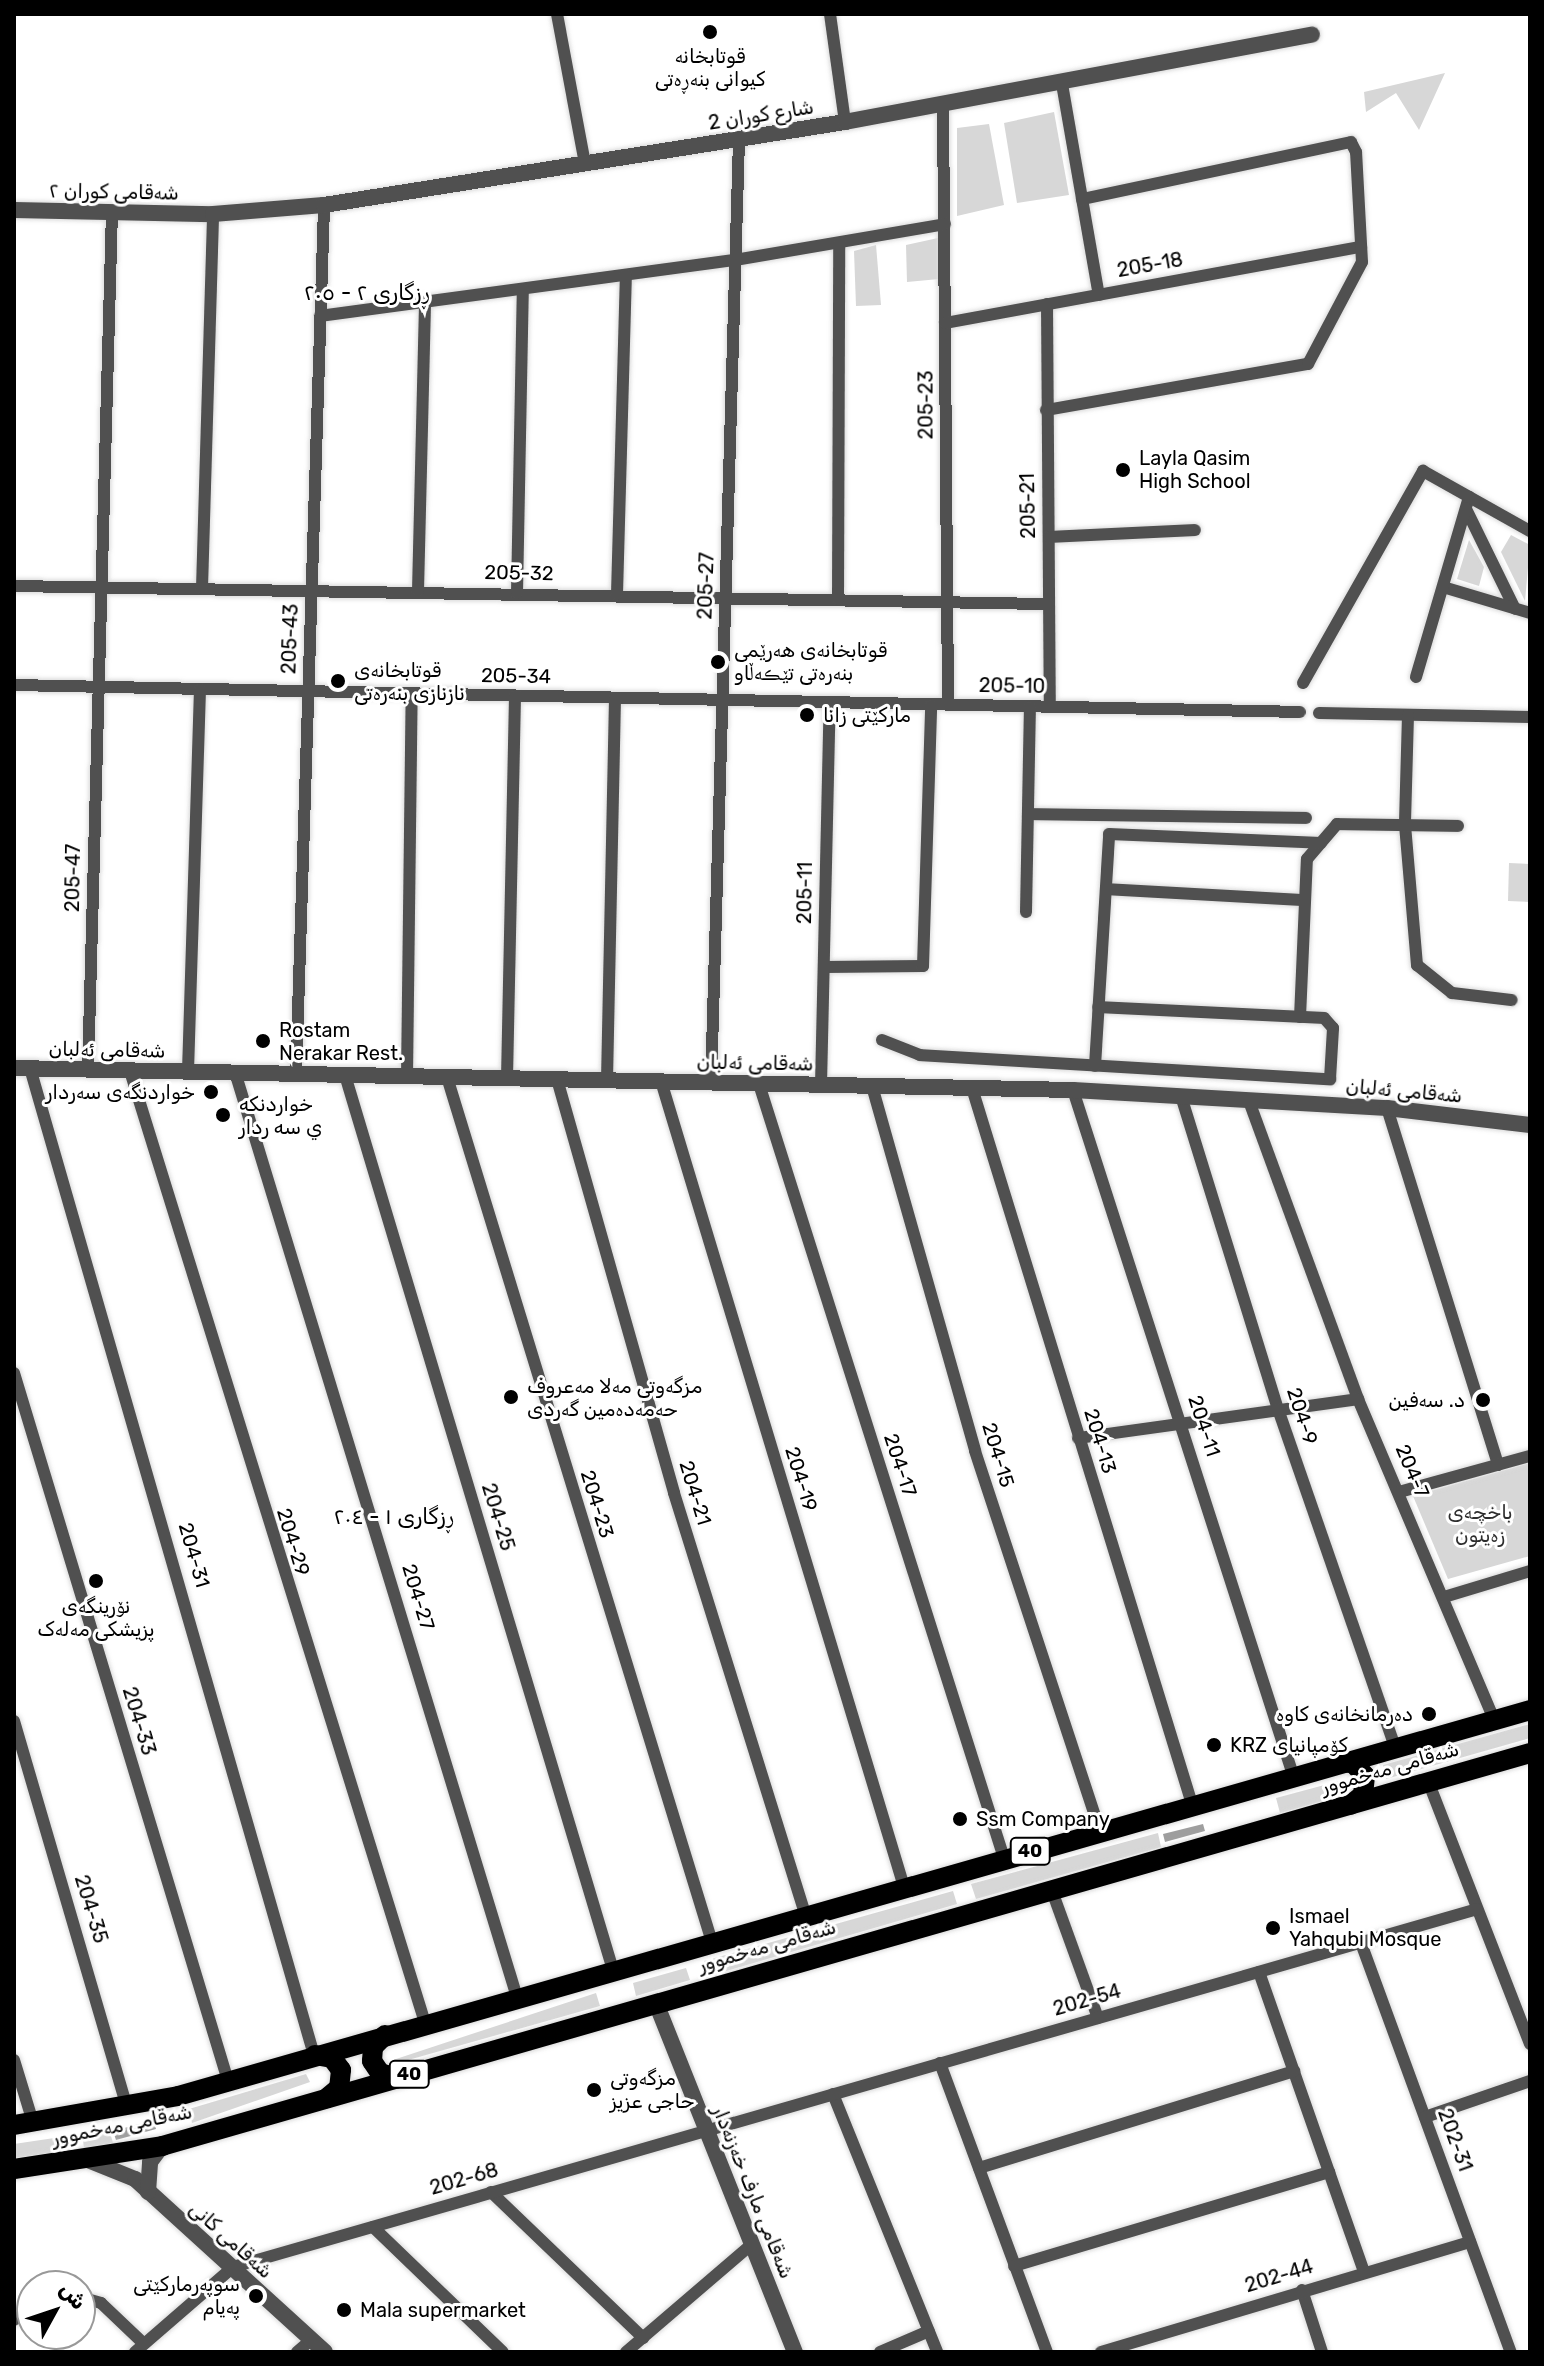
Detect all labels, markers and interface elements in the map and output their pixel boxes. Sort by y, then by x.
marker: قوتابخانە کیوانی بنەڕەتی [701,23,719,41]
place label: قوتابخانە کیوانی بنەڕەتی [655,44,765,91]
street label: شارع كوران 2 [707,95,815,135]
street label: شەقامی کوران ٢ [49,179,179,205]
street label: 205-18 [1115,247,1185,283]
district label: ڕزگاری ٢ - ٢٠٥ [304,280,430,306]
street label: 205-23 [914,371,938,439]
place label: Layla Qasim High School [1139,446,1251,493]
marker: Layla Qasim High School [1114,461,1132,479]
street label: 205-21 [1015,473,1041,539]
street label: 205-27 [693,552,719,620]
street label: 205-32 [484,560,554,586]
street label: 205-43 [277,603,303,675]
place label: قوتابخانەی هەرێمی بنەرەتی تێڪەڵاو [734,638,887,685]
marker: قوتابخانەی هەرێمی بنەرەتی تێڪەڵاو [709,653,727,671]
place label: قوتابخانەی نازنازی بنەرەتی [354,658,465,705]
street label: 205-34 [481,663,551,689]
marker: قوتابخانەی نازنازی بنەرەتی [329,672,347,690]
street label: 205-10 [979,673,1045,699]
place label: مارکێتی زانا [823,703,911,727]
marker: مارکێتی زانا [798,706,816,724]
street label: 205-47 [60,844,86,912]
street label: 205-11 [792,862,818,924]
place label: Rostam Nerakar Rest. [279,1018,403,1065]
marker: Rostam Nerakar Rest. [254,1032,272,1050]
street label: شەقامی ئەلبان [48,1037,166,1063]
street label: شەقامی ئەلبان [696,1050,814,1076]
street label: شەقامی ئەلبان [1345,1074,1463,1108]
place label: خواردنگەی سەردار [46,1080,195,1104]
marker: خواردنگەی سەردار [202,1083,220,1101]
place label: خواردنكه ي سه ردار [239,1092,322,1139]
marker: خواردنكه ي سه ردار [214,1106,232,1124]
place label: مزگەوتی مەلا مەعروف حەمەدەمین گەردی [527,1374,702,1421]
street label: 204-9 [1282,1385,1322,1447]
marker: مزگەوتی مەلا مەعروف حەمەدەمین گەردی [502,1388,520,1406]
place label: د. سەفین [1389,1388,1465,1412]
marker: د. سەفین [1472,1389,1494,1411]
street label: 204-11 [1183,1392,1225,1460]
street label: 204-13 [1079,1406,1121,1476]
street label: 204-15 [977,1420,1019,1490]
street label: 204-17 [879,1431,921,1499]
street label: 204-7 [1390,1441,1434,1501]
street label: 204-19 [780,1444,822,1514]
street label: 204-21 [674,1458,716,1528]
street label: 204-23 [575,1467,619,1541]
street label: 204-25 [476,1480,520,1554]
park label: باخچەی زەیتون [1447,1500,1513,1547]
district label: ڕزگاری ١ - ٢٠٤ [334,1504,454,1530]
street label: 204-29 [271,1505,315,1579]
street label: 204-31 [173,1520,215,1590]
street label: 204-27 [397,1561,439,1633]
marker: نۆرینگەی پزیشکی مەلەک [87,1572,105,1590]
place label: نۆرینگەی پزیشکی مەلەک [37,1594,155,1641]
street label: 204-33 [117,1684,161,1758]
place label: دەرمانخانەی کاوە [1276,1702,1413,1726]
marker: دەرمانخانەی کاوە [1420,1705,1438,1723]
place label: KRZ كۆمپانیای [1230,1733,1348,1757]
marker: KRZ كۆمپانیای [1205,1736,1223,1754]
street label: شەقامی مەخموور [1318,1737,1462,1799]
place label: Ssm Company [976,1807,1110,1831]
marker: Ssm Company [951,1810,969,1828]
road number: 40 [1008,1837,1052,1865]
street label: 204-35 [69,1872,113,1946]
place label: Ismael Yahqubi Mosque [1289,1904,1442,1951]
street label: شەقامی مەخموور [695,1915,839,1977]
marker: Ismael Yahqubi Mosque [1264,1919,1282,1937]
street label: 202-54 [1050,1979,1124,2021]
road number: 40 [387,2060,431,2088]
place label: مزگەوتی حاجی عزیز [610,2066,694,2113]
marker: مزگەوتی حاجی عزیز [585,2081,603,2099]
street label: شەقامی مەخموور [50,2100,194,2150]
street label: شەقامی مارف خەزنەدار [707,2102,799,2282]
street label: 202-31 [1433,2105,1477,2175]
street label: 202-68 [427,2158,501,2200]
street label: شەقامی کانی [184,2196,278,2284]
street label: 202-44 [1242,2254,1316,2298]
north arrow [16,2270,96,2350]
place label: سوپەرماركێتی پەیام [133,2272,240,2319]
text: ش [54,2276,93,2315]
marker: سوپەرماركێتی پەیام [247,2287,265,2305]
place label: Mala supermarket [360,2298,526,2322]
marker: Mala supermarket [335,2301,353,2319]

